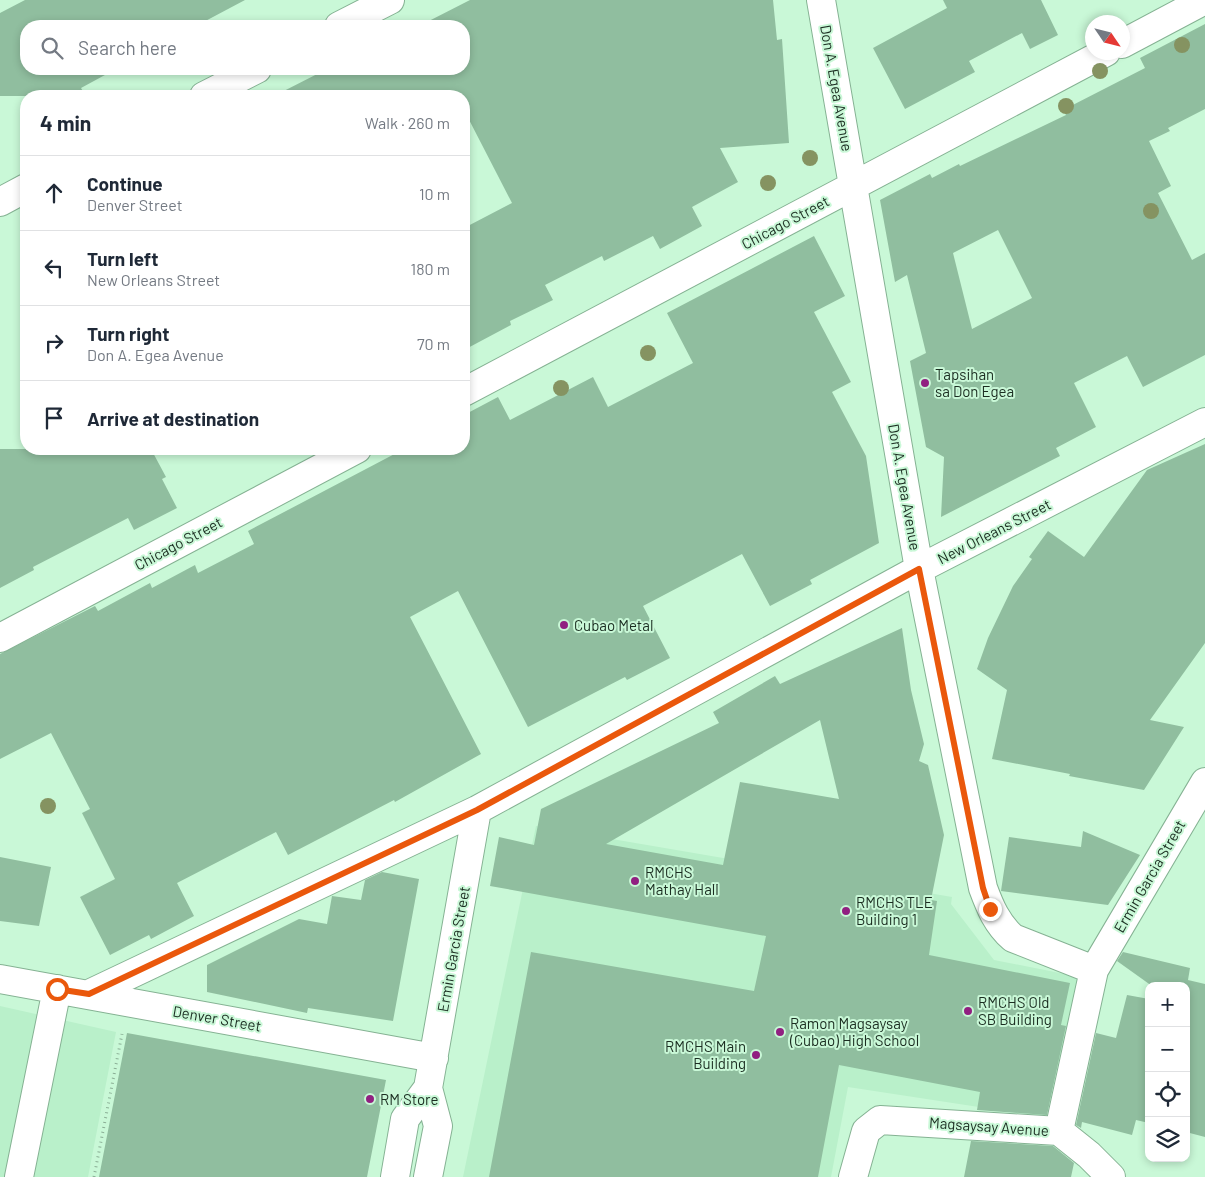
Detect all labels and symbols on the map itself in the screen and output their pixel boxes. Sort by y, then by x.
north arrow [1085,15,1130,60]
street label: Don A. Egea Avenue [817,23,857,153]
street label: Chicago Street [738,191,832,253]
place label: Tapsihan sa Don Egea [935,365,1014,400]
marker: Tapsihan sa Don Egea [919,377,931,389]
street label: Don A. Egea Avenue [885,422,925,552]
street label: New Orleans Street [934,495,1054,567]
street label: Chicago Street [131,512,225,574]
place label: Cubao Metal [574,616,653,634]
marker: Cubao Metal [558,619,570,631]
street label: Ermin Garcia Street [1109,816,1189,936]
place label: RMCHS Mathay Hall [645,863,719,898]
marker: RMCHS Mathay Hall [629,875,641,887]
street label: Ermin Garcia Street [433,885,473,1013]
place label: RMCHS TLE Building 1 [856,893,933,928]
route end [979,898,1002,921]
marker: RMCHS TLE Building 1 [840,905,852,917]
route start [46,978,69,1001]
place label: RMCHS Old SB Building [978,993,1052,1028]
street label: Denver Street [171,1001,263,1035]
marker: RMCHS Old SB Building [962,1005,974,1017]
place label: Ramon Magsaysay (Cubao) High School [789,1014,919,1049]
marker: Ramon Magsaysay (Cubao) High School [774,1026,786,1038]
place label: RMCHS Main Building [665,1037,746,1072]
marker: RMCHS Main Building [750,1049,762,1061]
place label: RM Store [380,1090,438,1108]
marker: RM Store [364,1093,376,1105]
street label: Magsaysay Avenue [929,1113,1049,1139]

